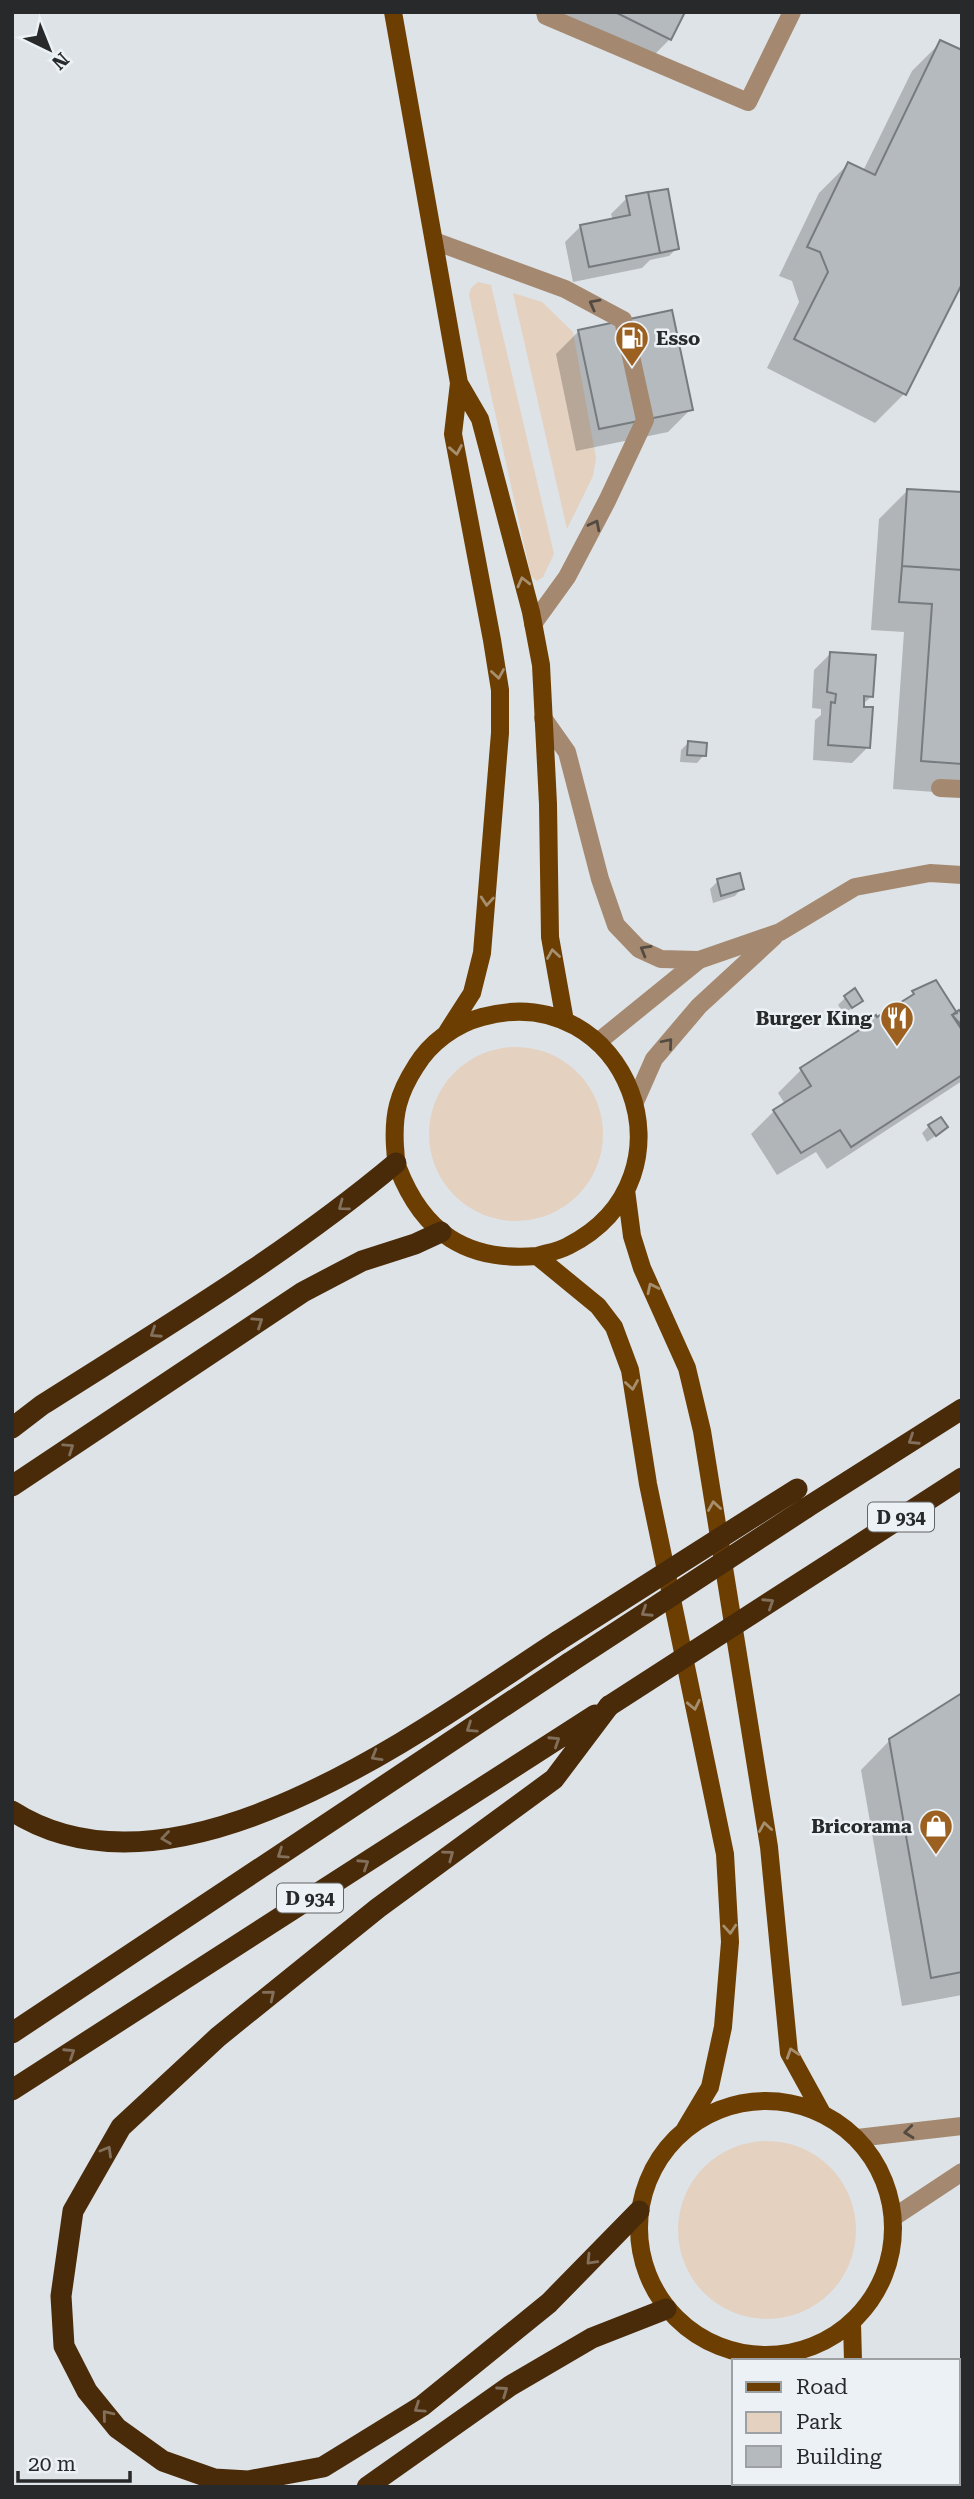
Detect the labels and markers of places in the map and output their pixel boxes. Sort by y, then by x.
fuel station icon: Esso [613,319,651,368]
place label: Esso [656,327,700,350]
restaurant icon: Burger King [878,999,916,1048]
place label: Burger King [756,1007,872,1030]
shop icon: Bricorama [917,1807,955,1856]
place label: Bricorama [811,1815,912,1838]

